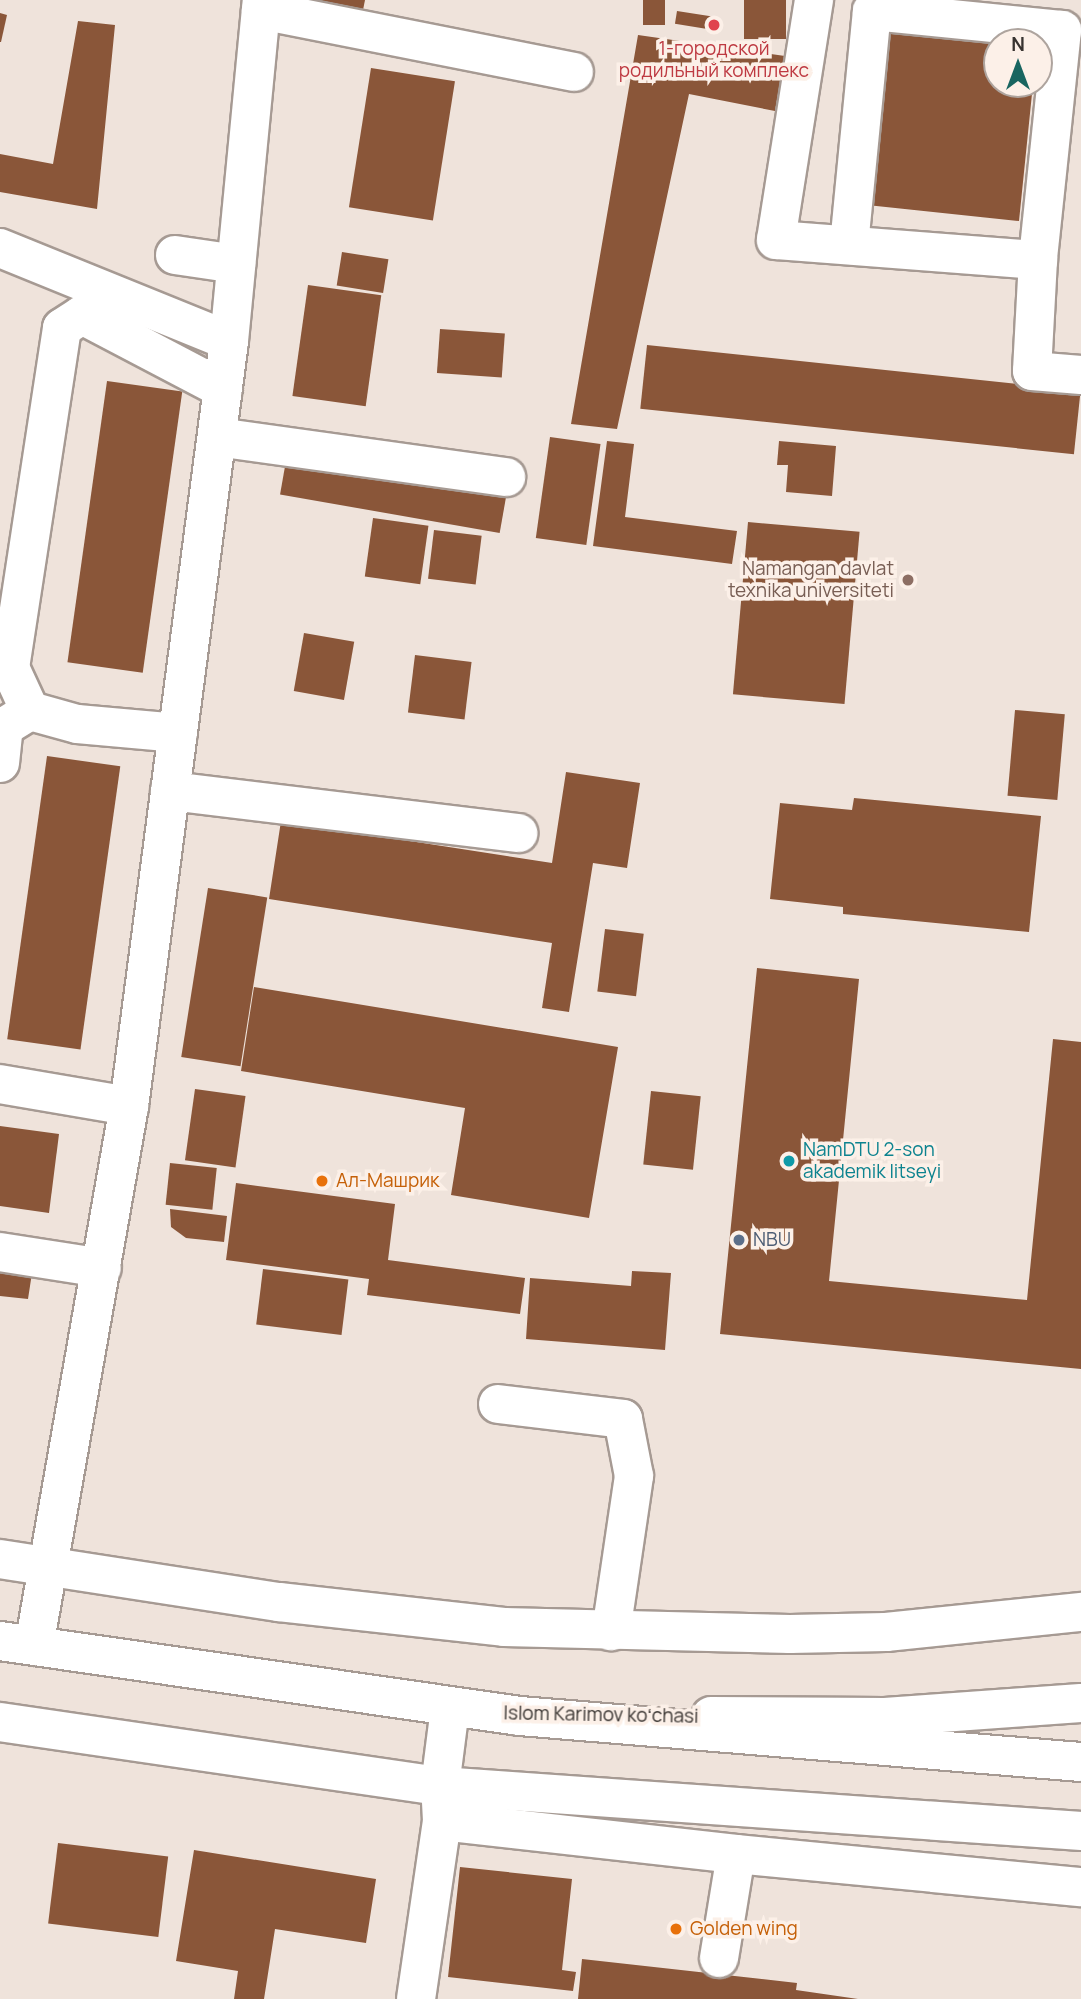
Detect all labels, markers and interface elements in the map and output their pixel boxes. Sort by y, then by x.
marker: 1-городской родильный комплекс [704,15,724,35]
north arrow [983,28,1053,98]
text: N [1011,31,1025,57]
place label: 1-городской родильный комплекс [619,38,809,82]
place label: Namangan davlat texnika universiteti [728,558,894,602]
marker: Namangan davlat texnika universiteti [900,572,916,588]
place label: NamDTU 2-son akademik litseyi [803,1139,941,1183]
marker: NamDTU 2-son akademik litseyi [781,1153,797,1169]
place label: Ал-Машрик [336,1170,439,1192]
marker: Ал-Машрик [314,1173,330,1189]
place label: NBU [753,1229,791,1251]
marker: NBU [731,1232,747,1248]
street label: Islom Karimov koʻchasi [503,1702,699,1728]
place label: Golden wing [690,1918,798,1940]
marker: Golden wing [668,1921,684,1937]

